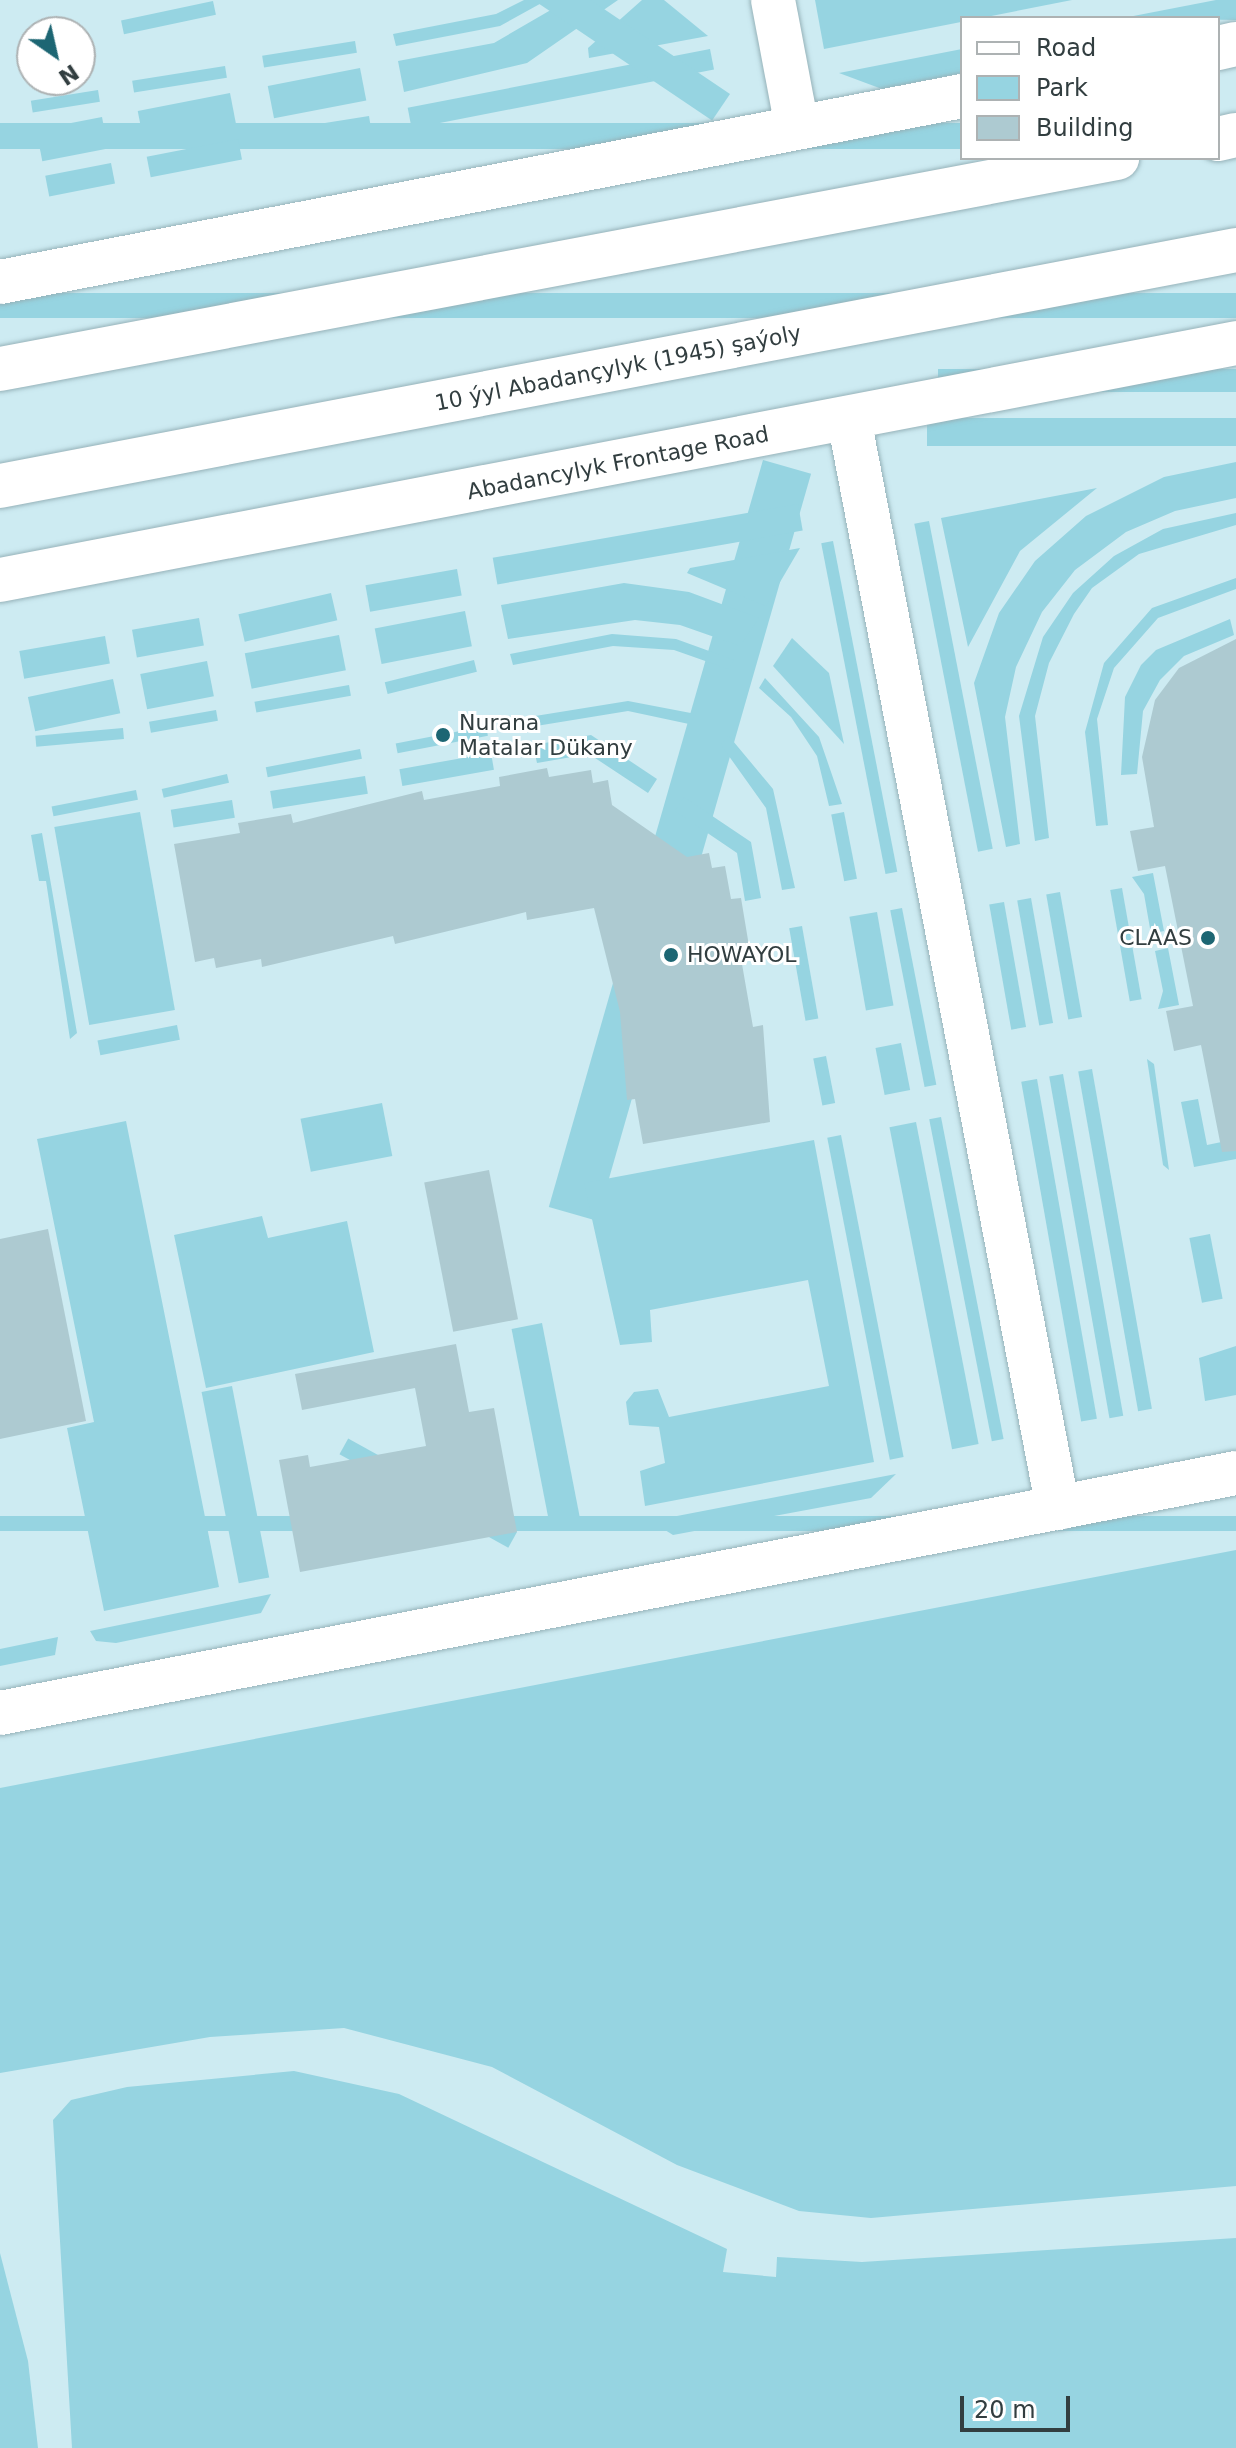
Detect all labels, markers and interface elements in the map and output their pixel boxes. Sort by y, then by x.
north arrow [16,16,96,96]
legend [960,16,1220,160]
text: Road [1036,34,1096,62]
text: N [54,59,83,90]
text: Park [1036,74,1088,102]
text: Building [1036,114,1133,142]
street label: 10 ýyl Abadançylyk (1945) şaýoly [433,319,803,417]
street label: Abadancylyk Frontage Road [465,421,771,505]
place label: Nurana Matalar Dükany [459,709,633,760]
marker: Nurana Matalar Dükany [434,726,452,744]
place label: CLAAS [1119,925,1192,951]
marker: CLAAS [1199,929,1217,947]
place label: HOWAYOL [687,942,797,968]
marker: HOWAYOL [662,946,680,964]
scale bar [964,2380,1074,2430]
text: 20 m [974,2396,1036,2424]

